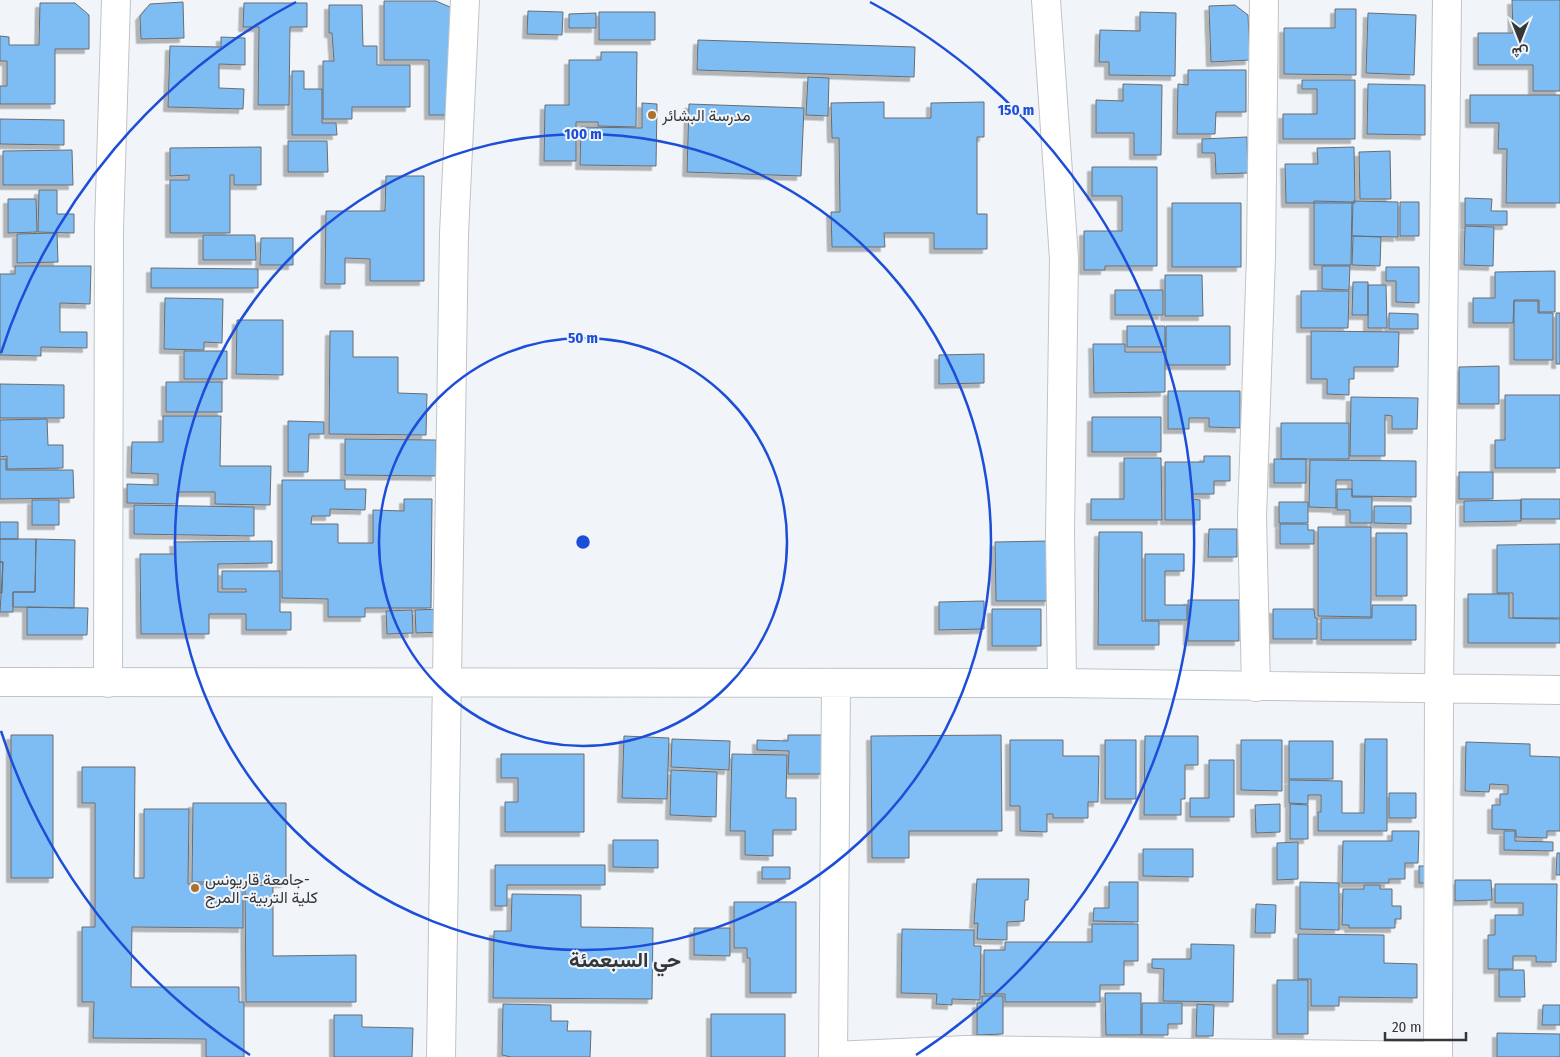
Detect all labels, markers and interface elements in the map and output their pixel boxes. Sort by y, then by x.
north arrow [1495,15,1545,65]
text: ش [1511,44,1528,61]
text: 150 m [998,101,1034,119]
place label: مدرسة البشائر [661,106,751,126]
marker: مدرسة البشائر [646,109,658,121]
text: 100 m [564,125,602,143]
text: 50 m [568,329,598,347]
centre of rings [574,533,592,551]
place label: جامعة قاريونس- كلية التربية- المرج [205,870,318,909]
marker: جامعة قاريونس- كلية التربية- المرج [189,882,201,894]
district label: حي السبعمئة [569,947,681,977]
scale bar [1385,1010,1466,1042]
text: 20 m [1392,1018,1422,1036]

